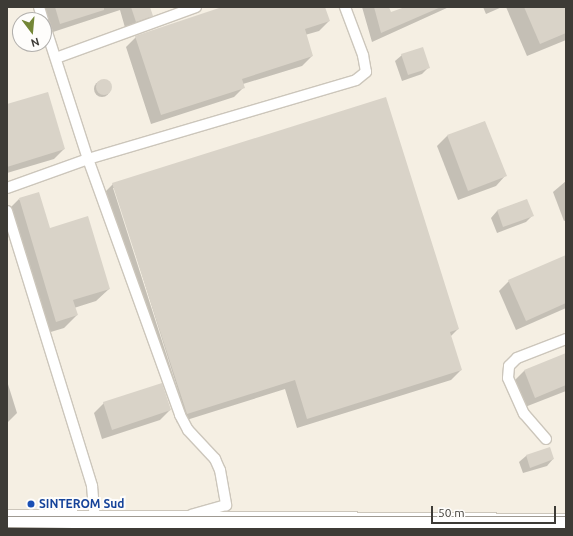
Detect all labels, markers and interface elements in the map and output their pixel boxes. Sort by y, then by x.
north arrow [12,12,52,52]
text: N [29,36,41,49]
place label: SINTEROM Sud [39,497,124,511]
scale bar [433,498,558,524]
marker: SINTEROM Sud [26,499,36,509]
text: 50 m [438,506,465,519]

